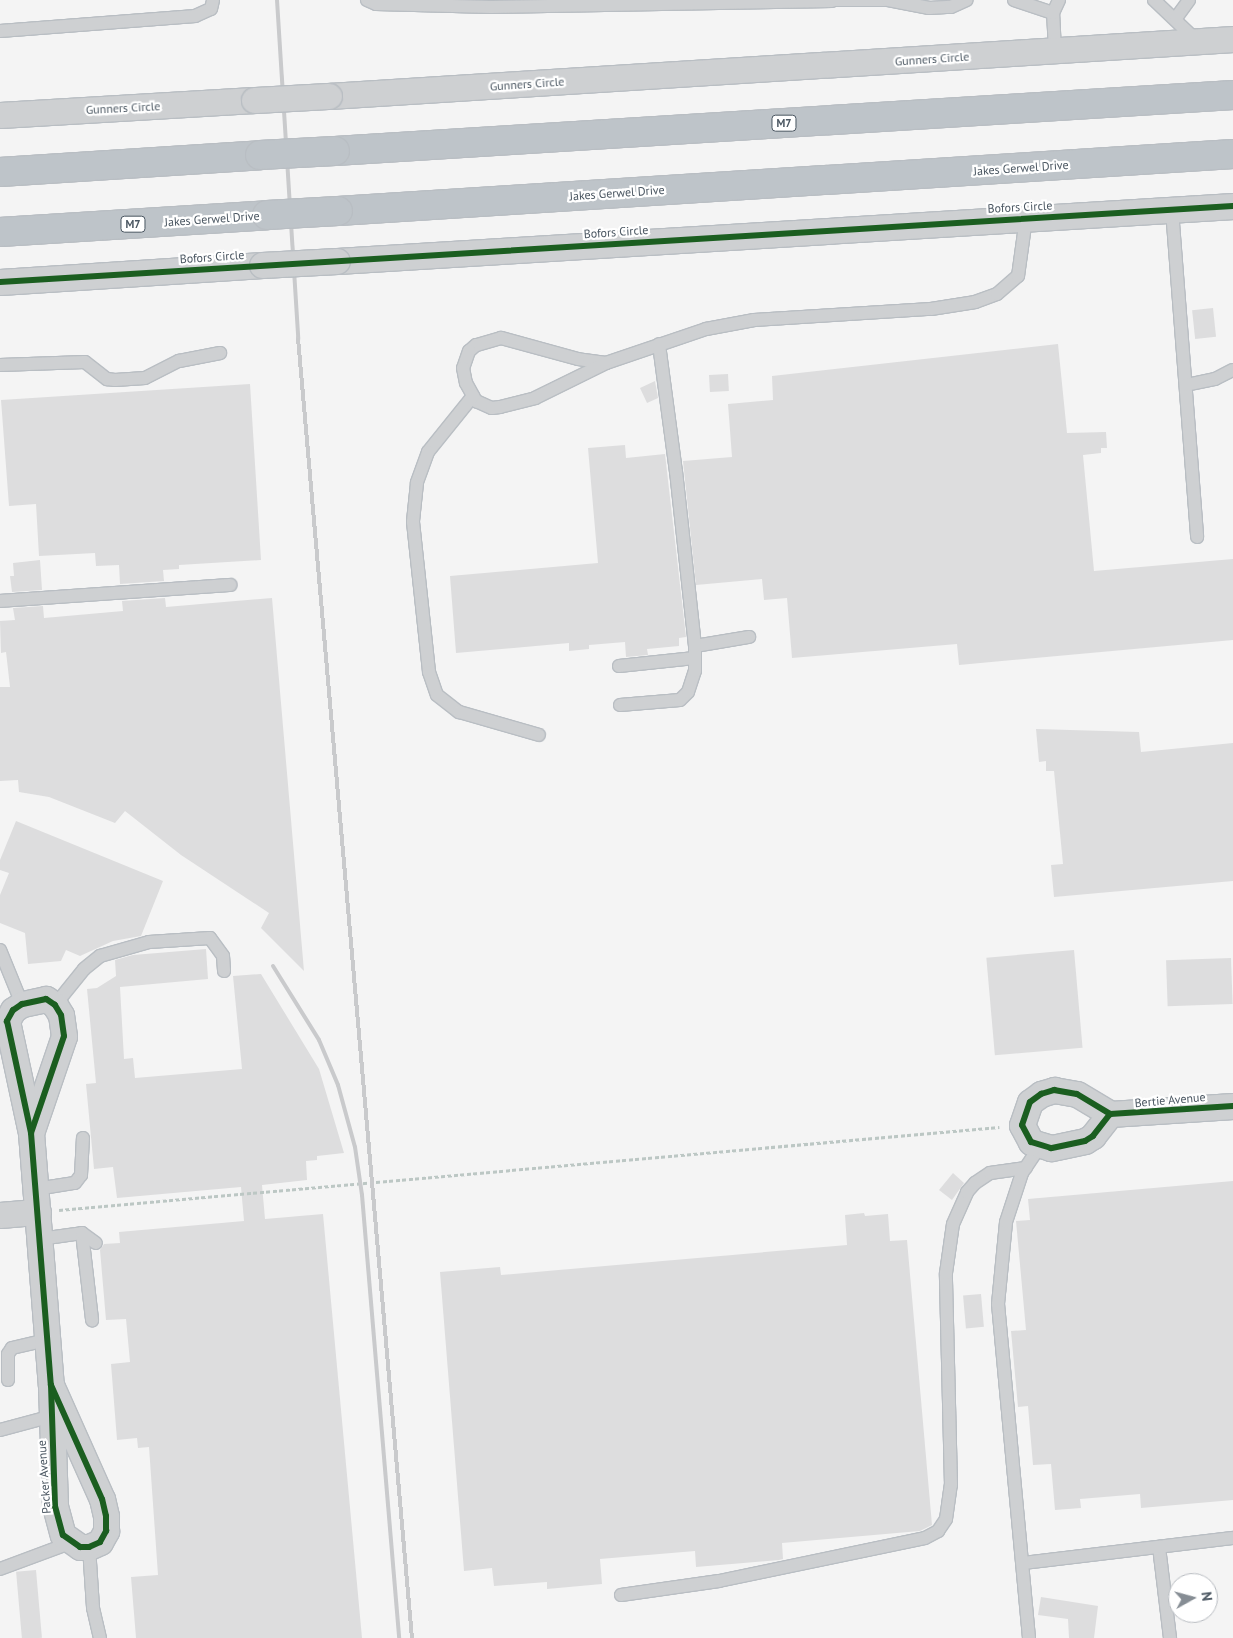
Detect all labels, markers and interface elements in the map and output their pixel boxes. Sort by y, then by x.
street label: Gunners Circle [894,49,970,69]
street label: Gunners Circle [489,74,565,94]
street label: Gunners Circle [85,99,161,117]
road number: M7 [770,115,798,132]
street label: Jakes Gerwel Drive [973,157,1069,179]
street label: Jakes Gerwel Drive [569,182,665,204]
street label: Bofors Circle [987,198,1053,216]
street label: Jakes Gerwel Drive [164,208,260,230]
road number: M7 [119,215,147,232]
street label: Bofors Circle [583,223,649,241]
street label: Bofors Circle [179,248,245,266]
street label: Bertie Avenue [1134,1090,1206,1110]
street label: Packer Avenue [34,1440,54,1514]
north arrow [1168,1573,1218,1623]
text: N [1197,1591,1216,1602]

